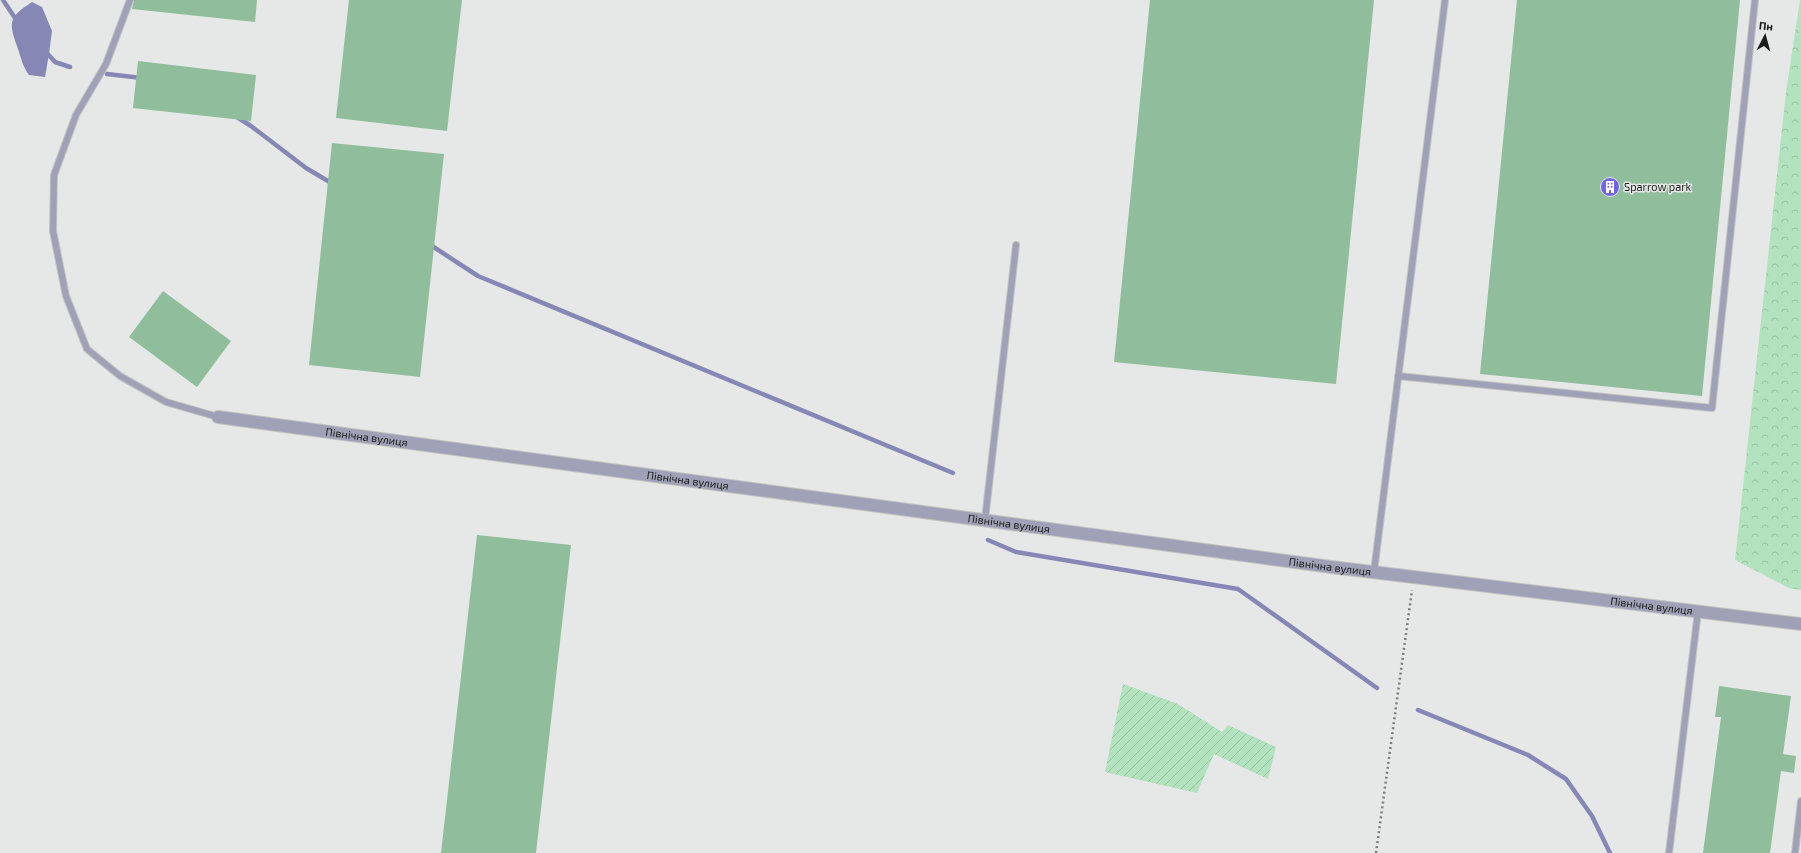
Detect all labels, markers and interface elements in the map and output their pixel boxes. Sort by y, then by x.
north arrow [1745,16,1785,56]
text: Пн [1758,18,1774,33]
building icon: Sparrow park [1599,176,1621,198]
place label: Sparrow park [1624,180,1692,193]
street label: Північна вулиця [325,425,409,449]
street label: Північна вулиця [646,468,730,492]
street label: Північна вулиця [967,511,1051,535]
street label: Північна вулиця [1288,554,1372,578]
street label: Північна вулиця [1610,594,1694,617]

